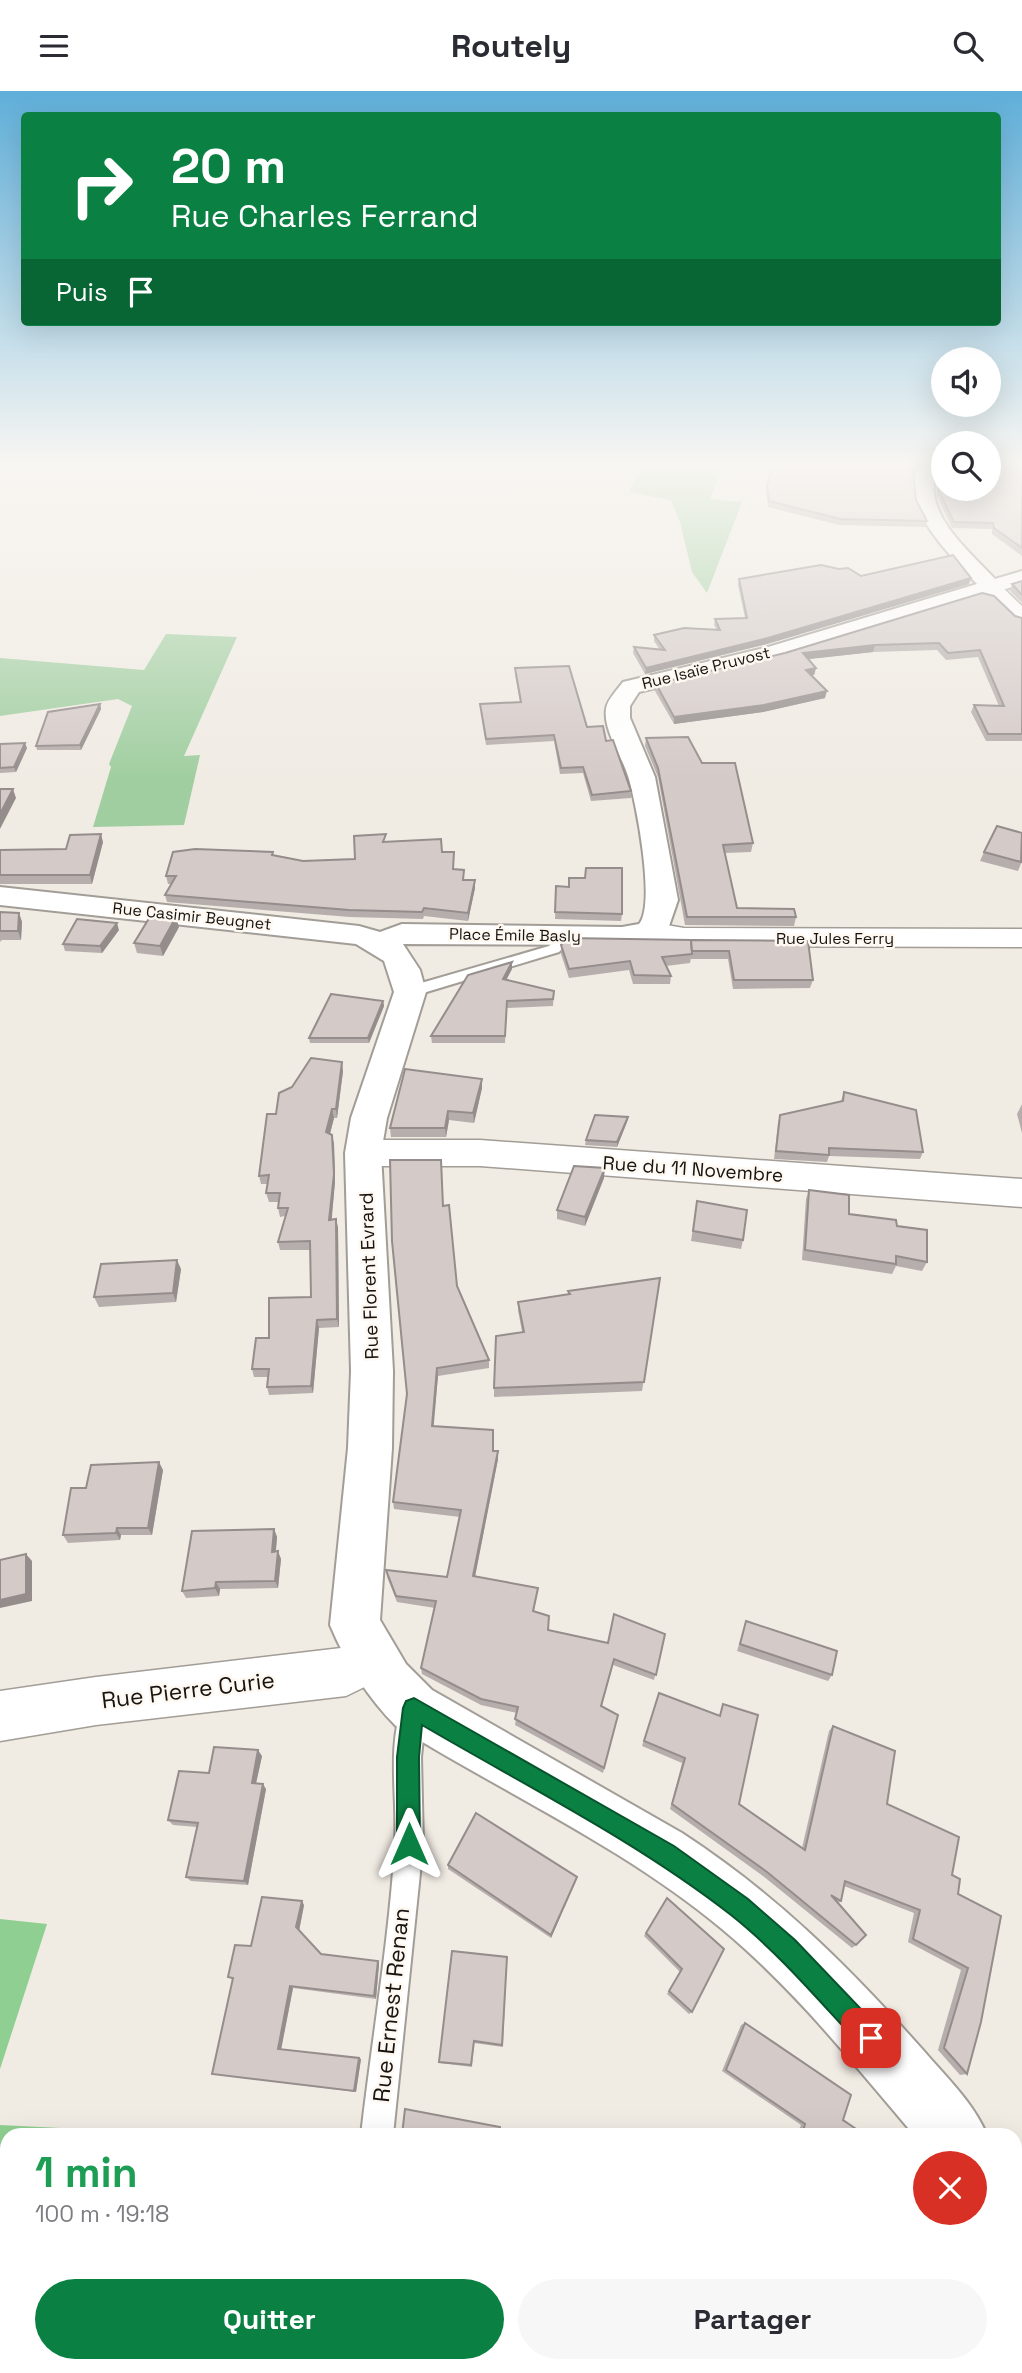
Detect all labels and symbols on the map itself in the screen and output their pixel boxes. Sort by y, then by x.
street label: Rue Isaïe Pruvost [640,642,772,694]
street label: Rue Casimir Beugnet [112,897,272,935]
street label: Place Émile Basly [449,923,581,947]
street label: Rue Jules Ferry [776,928,894,949]
street label: Rue du 11 Novembre [602,1150,784,1188]
street label: Rue Florent Evrard [354,1192,384,1360]
street label: Rue Pierre Curie [100,1664,276,1716]
position arrow [372,1807,446,1881]
street label: Rue Ernest Renan [366,1906,416,2104]
pin [841,2008,901,2068]

